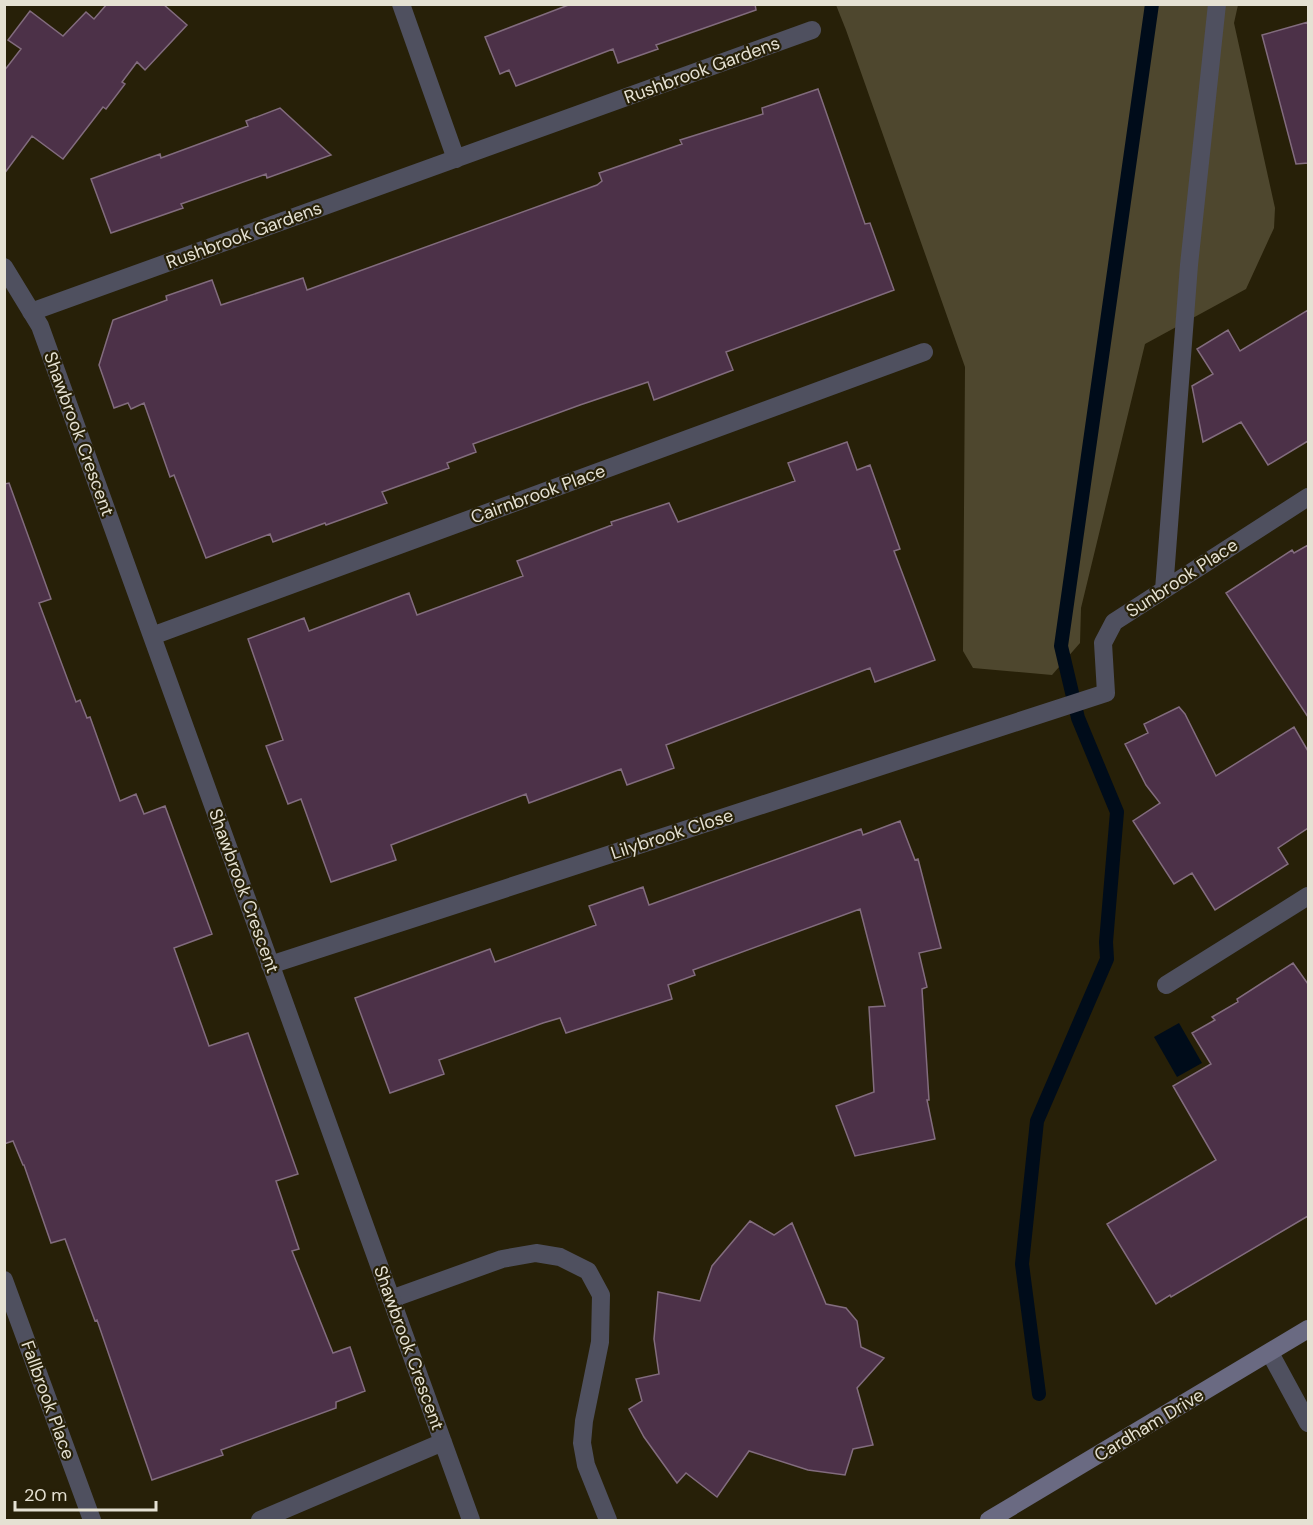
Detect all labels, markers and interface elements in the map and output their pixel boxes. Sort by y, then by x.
street label: Rushbrook Gardens [621,31,783,109]
street label: Rushbrook Gardens [163,196,325,274]
street label: Shawbrook Crescent [38,348,120,520]
street label: Cairnbrook Place [467,459,609,529]
street label: Sunbrook Place [1122,533,1242,623]
street label: Lilybrook Close [608,803,736,865]
street label: Shawbrook Crescent [203,805,285,977]
street label: Shawbrook Crescent [368,1262,450,1434]
street label: Fallbrook Place [15,1337,81,1463]
street label: Cardham Drive [1090,1383,1208,1467]
scale bar [15,1474,156,1512]
text: 20 m [24,1483,67,1507]

